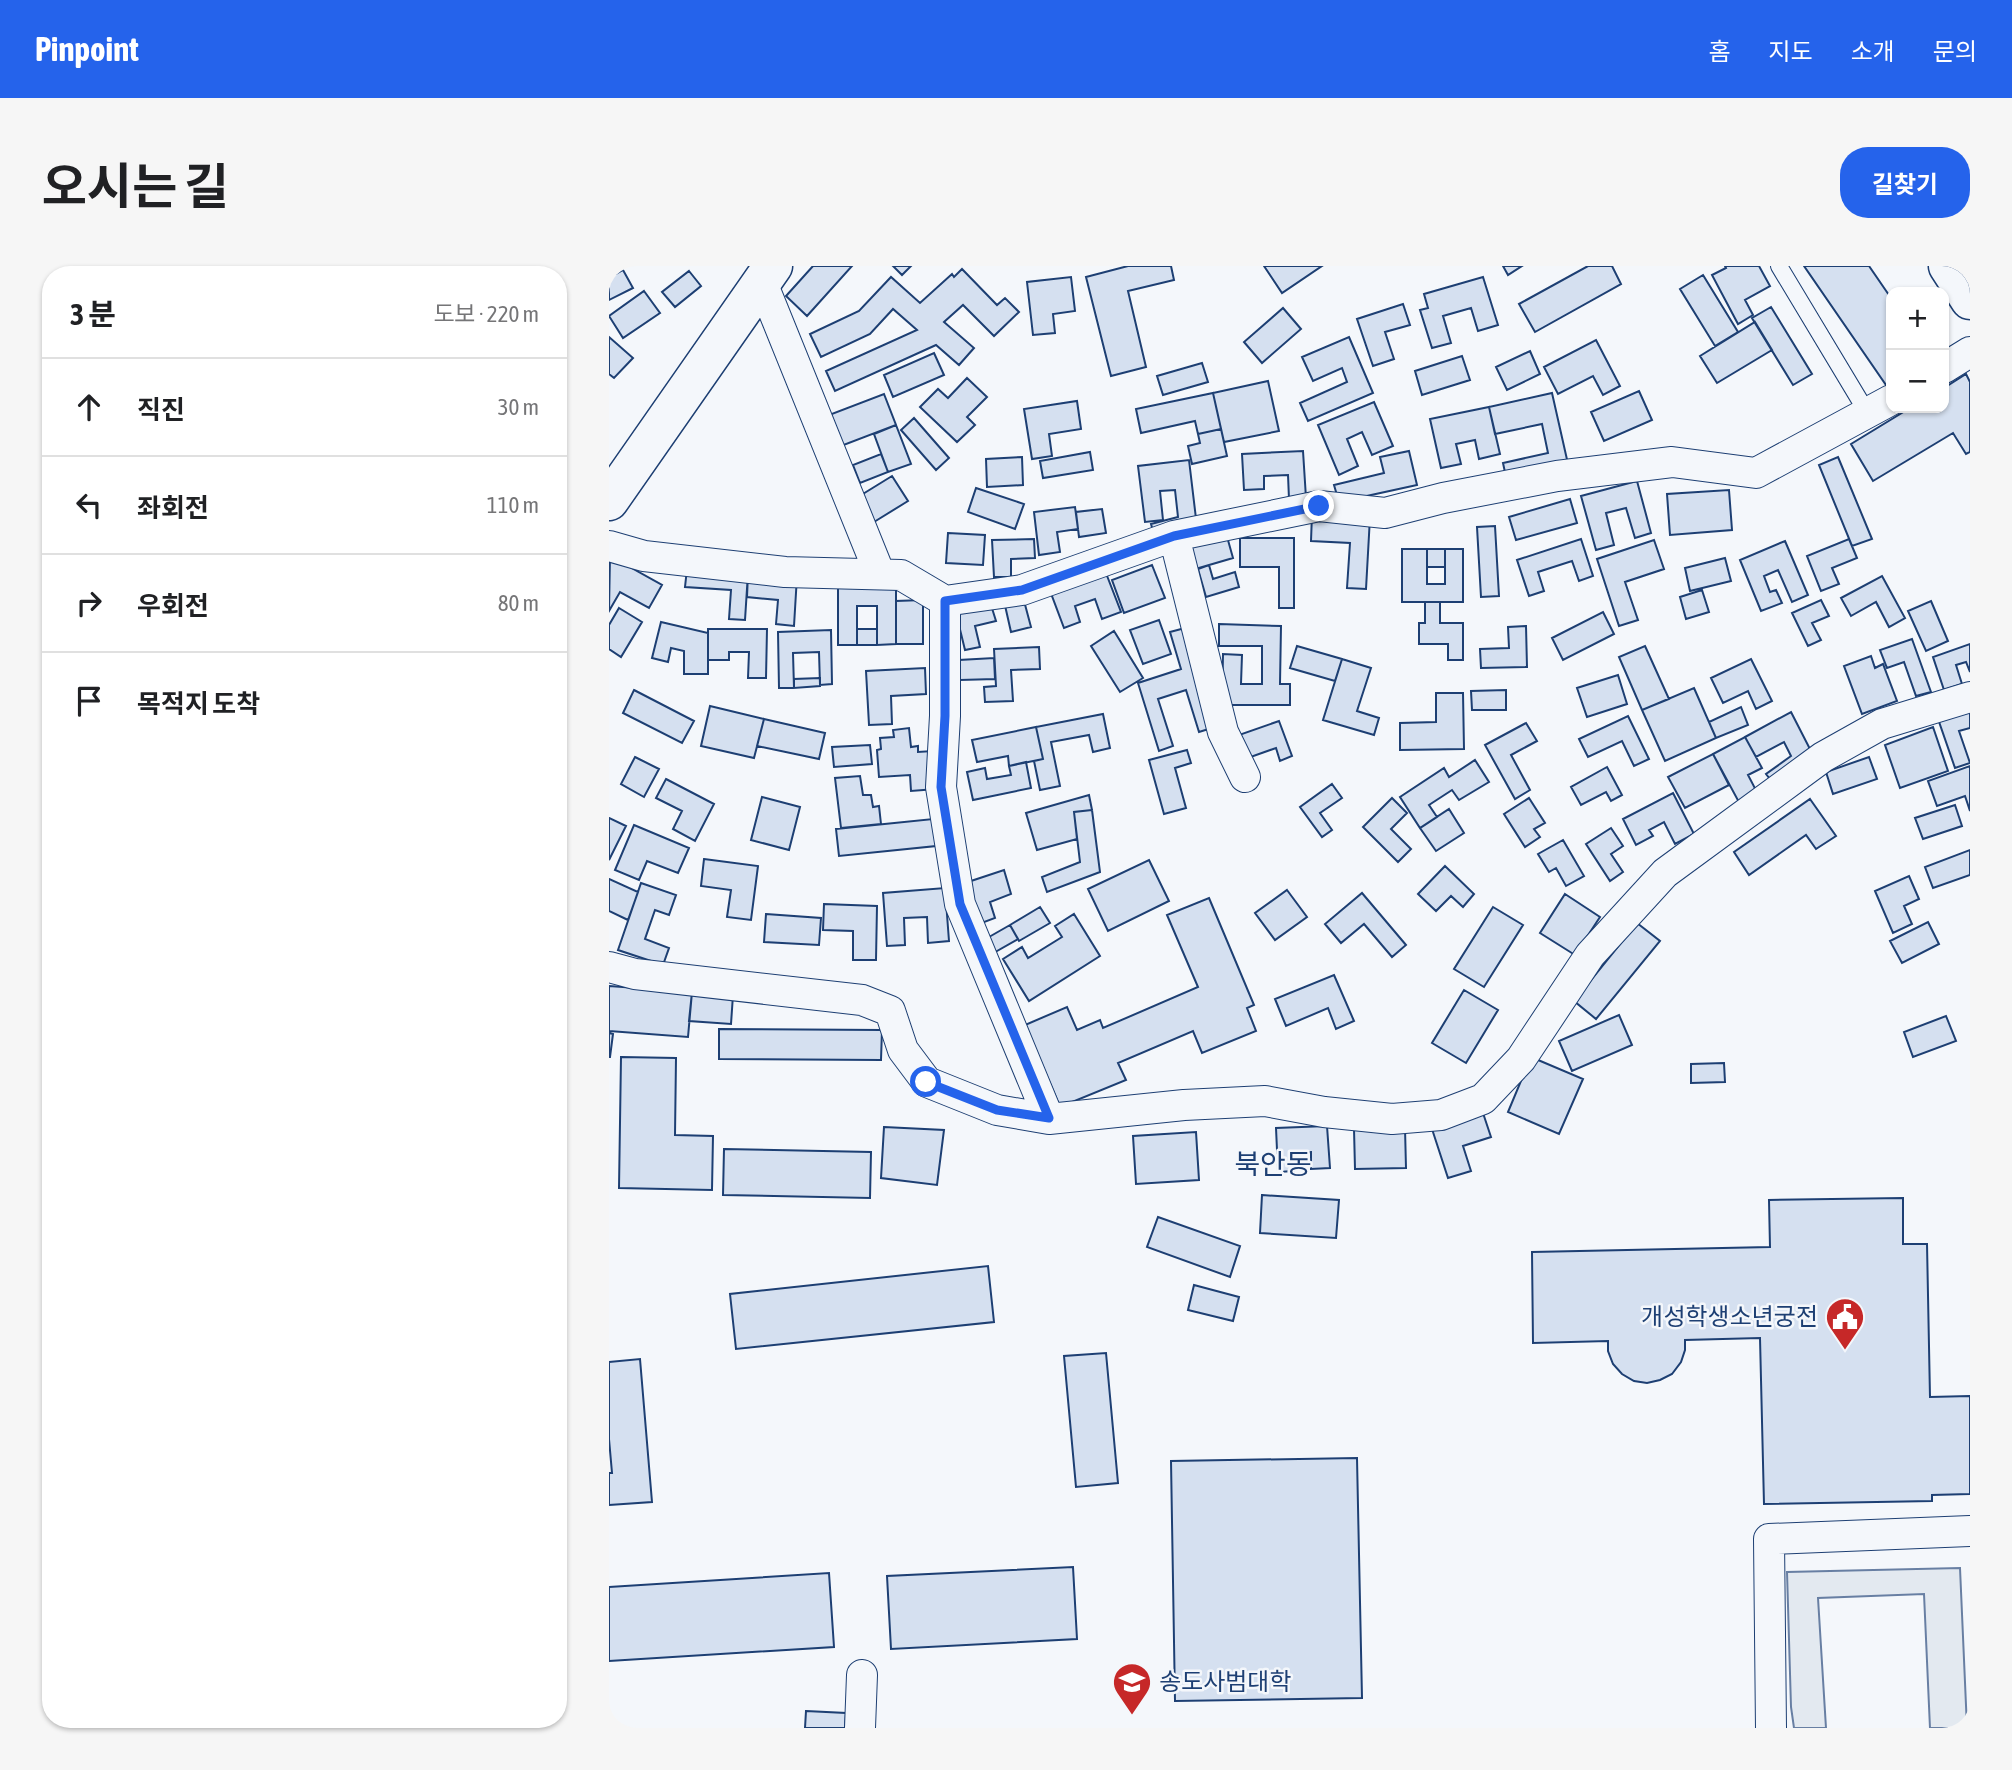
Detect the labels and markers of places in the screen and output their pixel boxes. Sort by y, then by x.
public building icon: 개성학생소년궁전 [1824,1296,1866,1351]
place label: 개성학생소년궁전 [1641,1303,1818,1330]
school or university icon: 송도사범대학 [1111,1661,1153,1716]
place label: 송도사범대학 [1159,1668,1291,1695]

